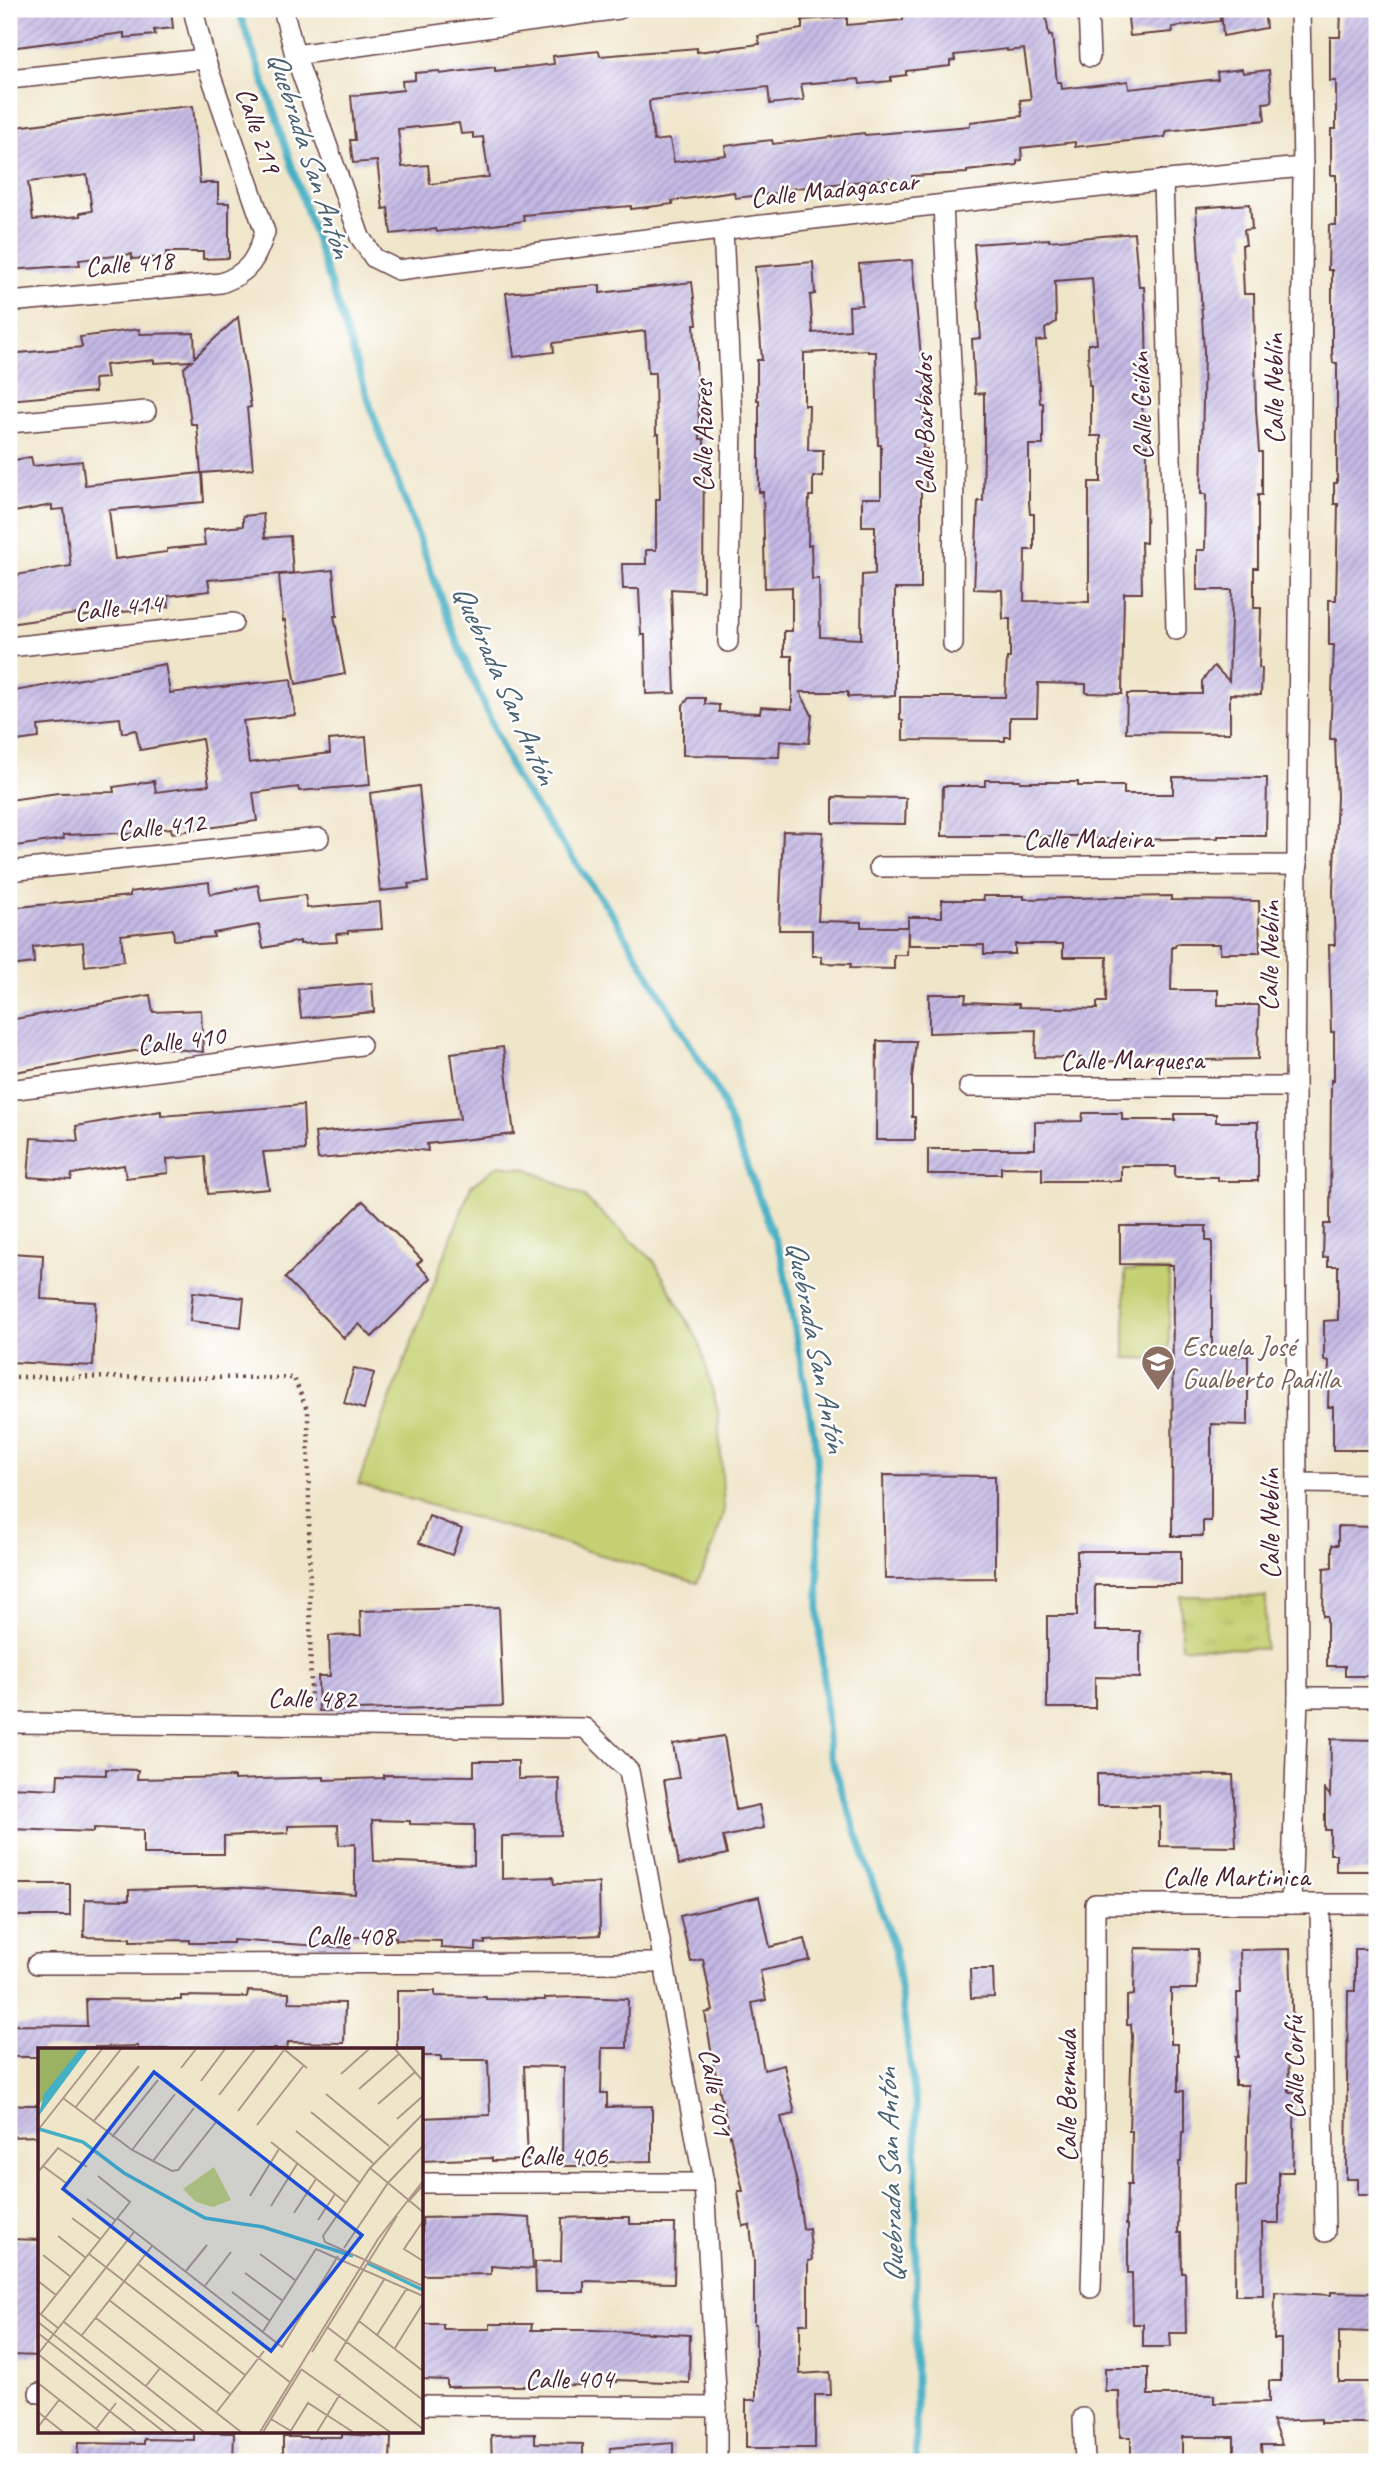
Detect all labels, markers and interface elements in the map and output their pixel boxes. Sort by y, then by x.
water label: Quebrada San Antón [259,46,362,264]
street label: Calle 219 [228,82,291,180]
street label: Calle Madagascar [748,162,922,215]
street label: Calle 418 [83,241,177,284]
street label: Calle Neblín [1256,332,1291,444]
street label: Calle Ceilán [1122,350,1160,461]
street label: Calle Barbados [905,352,943,496]
street label: Calle Azores [685,377,720,492]
water label: Quebrada San Antón [444,578,567,792]
street label: Calle 414 [72,585,166,629]
street label: Calle 412 [115,804,209,848]
street label: Calle Madeira [1023,821,1155,856]
street label: Calle Neblín [1251,899,1287,1012]
street label: Calle 410 [135,1017,229,1063]
street label: Calle Marquesa [1060,1042,1206,1077]
water label: Quebrada San Antón [778,1237,857,1457]
place label: Escuela José Gualberto Padilla [1182,1329,1342,1396]
school or university icon: Escuela José Gualberto Padilla [1139,1343,1177,1392]
street label: Calle Neblín [1252,1467,1287,1579]
street label: Calle 482 [267,1680,359,1716]
street label: Calle Martinica [1163,1859,1312,1894]
street label: Calle 408 [306,1918,397,1953]
street label: Calle Corfú [1276,2014,1312,2120]
street label: Calle Bermuda [1049,2028,1084,2162]
street label: Calle 401 [691,2045,741,2140]
inset map [38,2048,424,2432]
water label: Quebrada San Antón [867,2066,913,2284]
street label: Calle 406 [519,2138,609,2173]
street label: Calle 404 [525,2361,616,2396]

